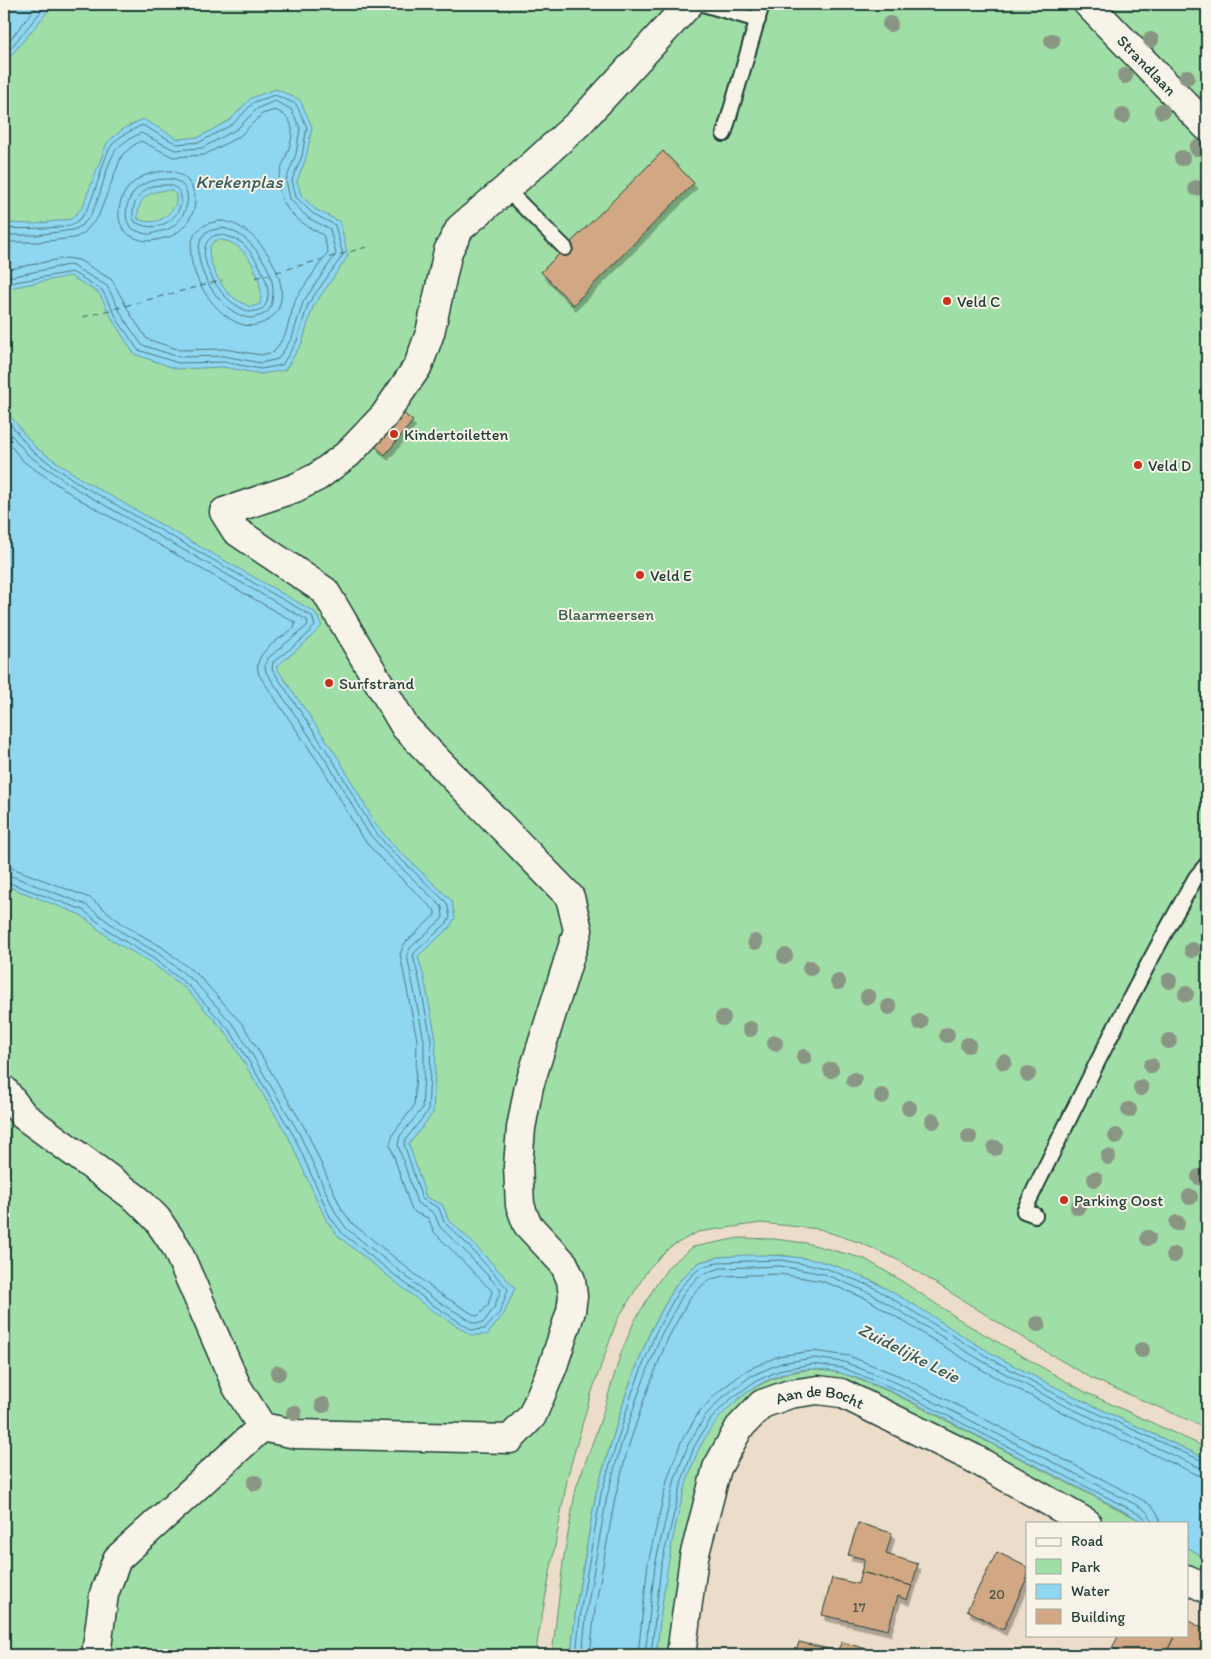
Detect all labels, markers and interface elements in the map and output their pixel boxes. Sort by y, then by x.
street label: Strandlaan [1113,31,1180,100]
water label: Krekenplas [195,171,283,193]
place label: Veld C [957,292,1000,311]
marker: Veld C [941,295,953,307]
place label: Kindertoiletten [404,425,508,444]
marker: Kindertoiletten [388,428,400,440]
place label: Veld D [1148,456,1191,475]
marker: Veld D [1132,459,1144,471]
place label: Veld E [650,566,692,585]
marker: Veld E [634,569,646,581]
park label: Blaarmeersen [558,605,654,624]
place label: Surfstrand [339,674,414,693]
marker: Surfstrand [323,677,335,689]
place label: Parking Oost [1074,1191,1163,1210]
marker: Parking Oost [1058,1194,1070,1206]
water label: Zuidelijke Leie [855,1318,964,1389]
street label: Aan de Bocht [773,1381,867,1413]
legend [1026,1522,1188,1636]
text: Road [1071,1532,1104,1550]
text: Park [1071,1558,1101,1576]
text: Water [1071,1582,1110,1600]
house number: 20 [989,1586,1005,1603]
house number: 17 [852,1599,866,1616]
text: Building [1071,1608,1125,1626]

